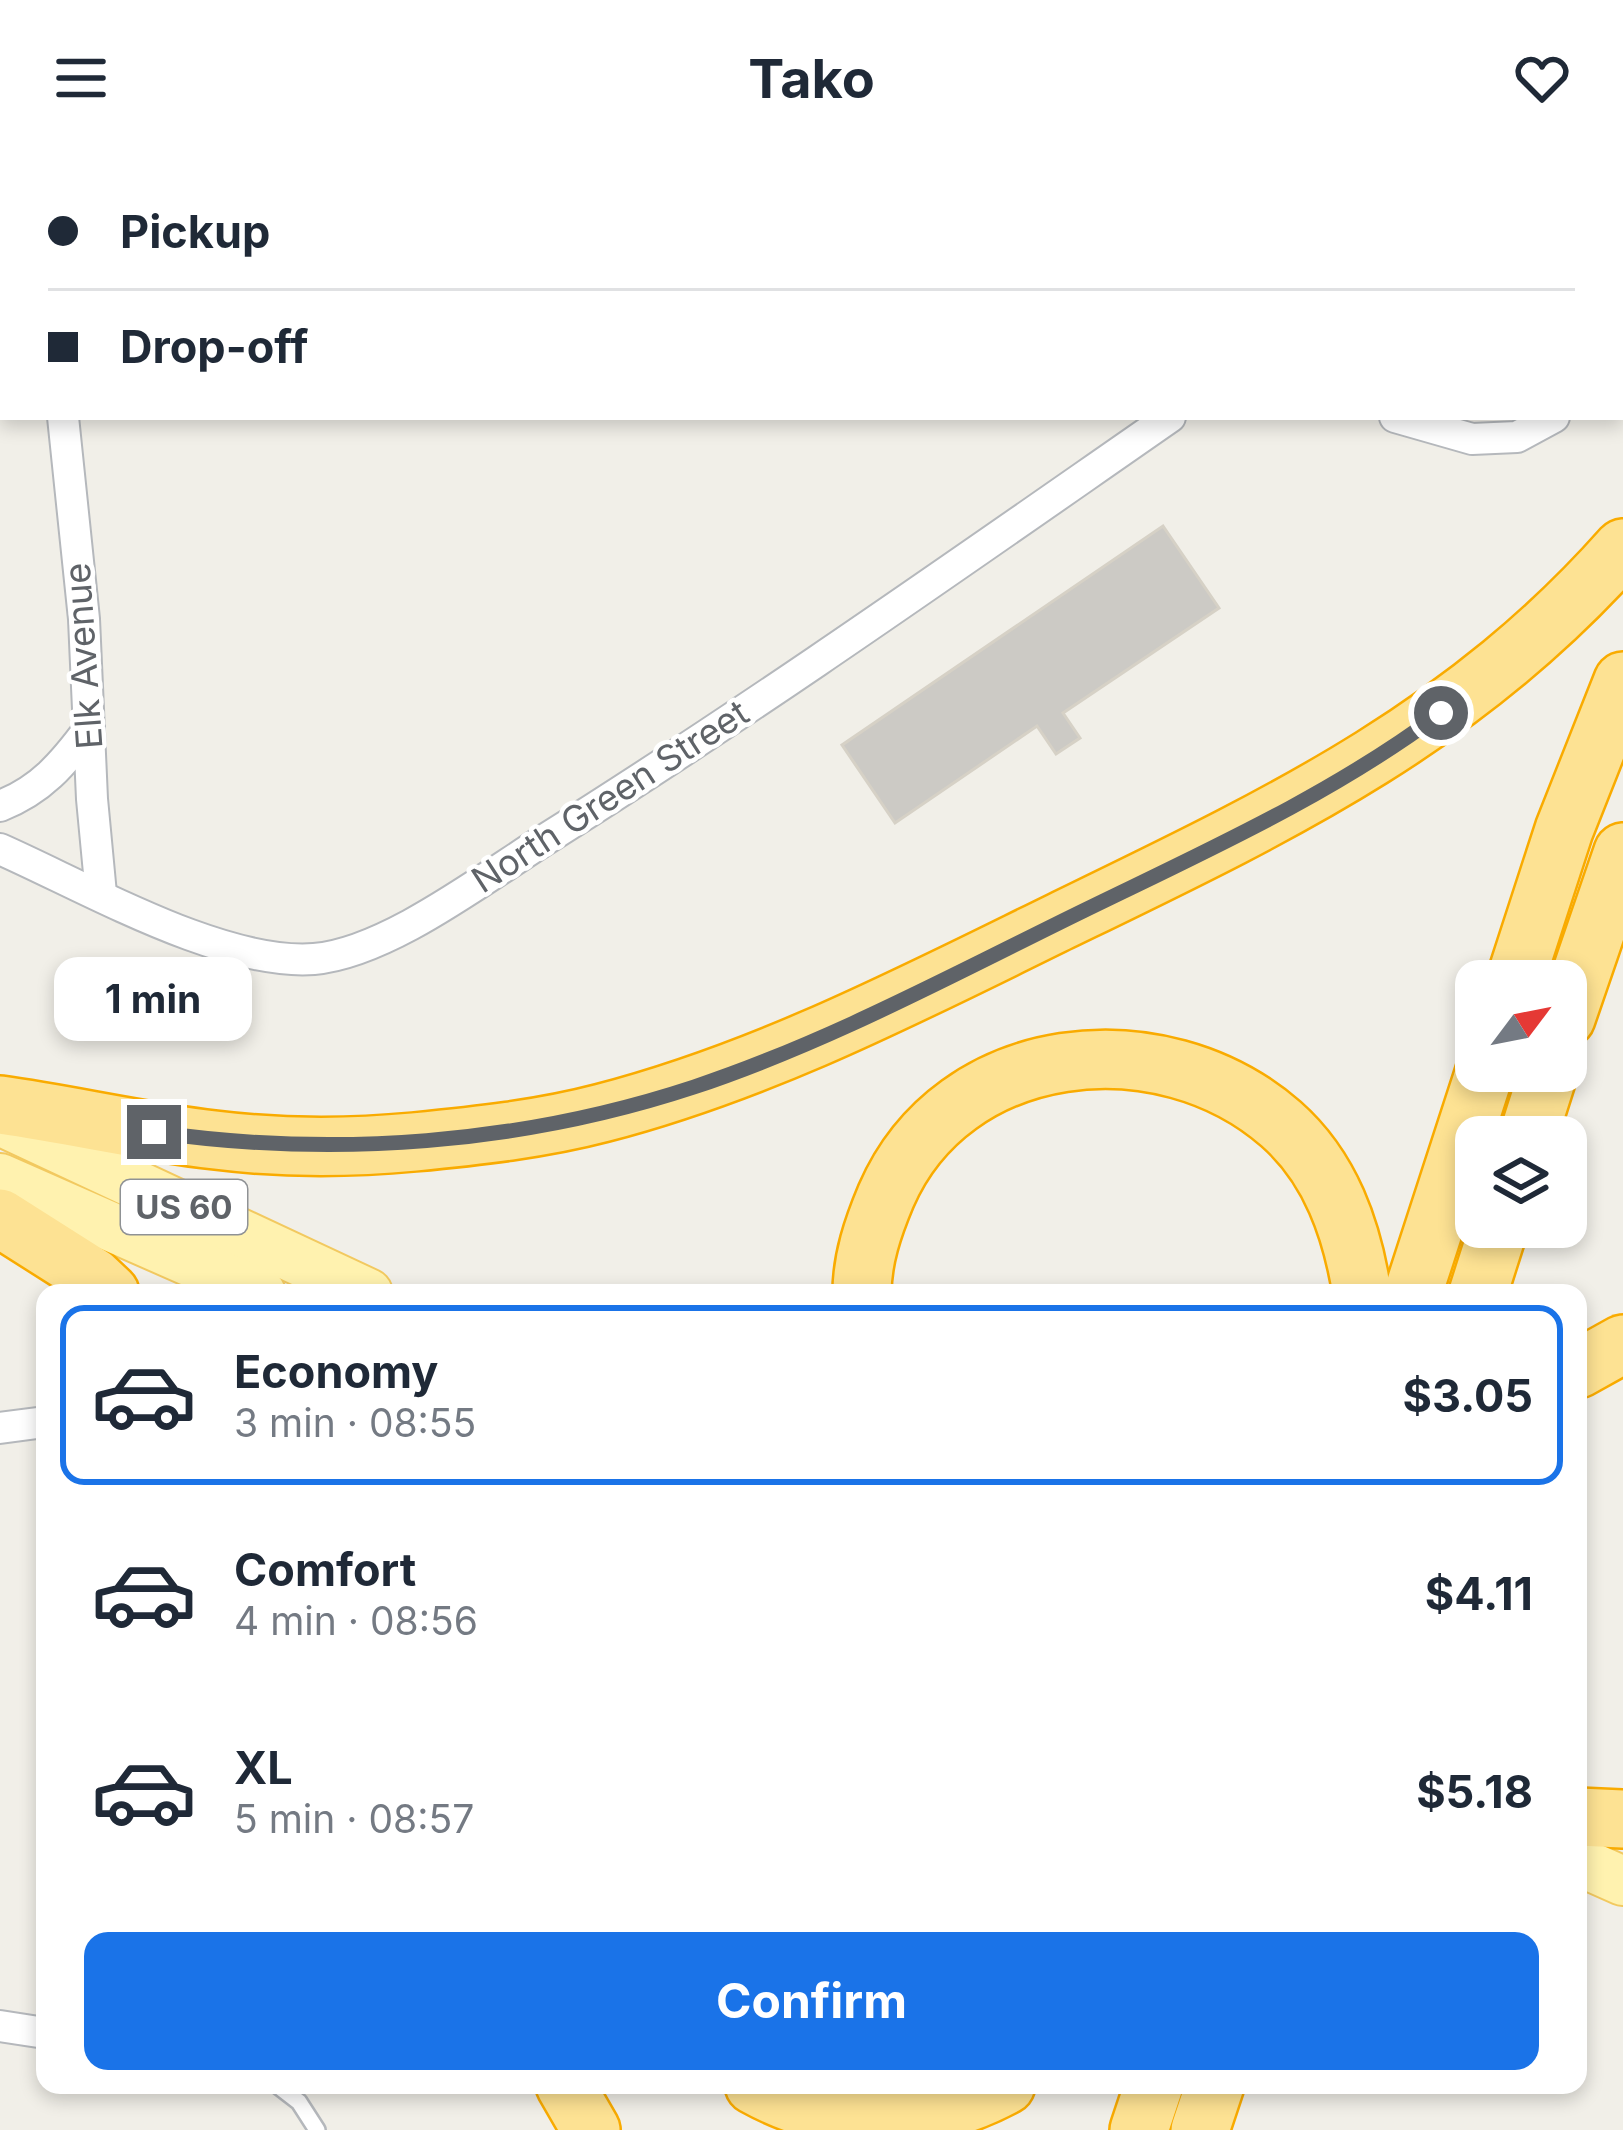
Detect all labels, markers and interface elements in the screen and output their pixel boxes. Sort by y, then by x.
icon: menu [48,45,114,111]
icon: heart [1509,45,1575,111]
text: Tako [748,46,875,111]
text: Pickup [120,204,270,259]
text: Drop-off [120,319,308,374]
street label: Elk Avenue [55,561,111,751]
route start [1414,686,1468,740]
street label: North Green Street [463,690,757,902]
callout: 1 min [55,958,253,1042]
north arrow [1455,960,1587,1092]
map controls [1455,960,1587,1248]
text: 1 min [105,975,201,1022]
route end [127,1105,181,1159]
button: layers [1455,1116,1587,1248]
road number: US 60 [121,1180,247,1234]
icon: car [90,1341,198,1449]
text: Economy [234,1344,438,1399]
text: $3.05 [1403,1368,1533,1423]
text: 3 min · 08:55 [234,1399,476,1446]
icon: car [90,1539,198,1647]
text: Comfort [234,1542,416,1597]
text: $4.11 [1425,1566,1533,1621]
text: 4 min · 08:56 [234,1597,478,1644]
icon: car [90,1737,198,1845]
text: XL [234,1740,293,1795]
text: $5.18 [1416,1764,1533,1819]
text: 5 min · 08:57 [234,1795,474,1842]
button: Confirm [84,1932,1539,2070]

